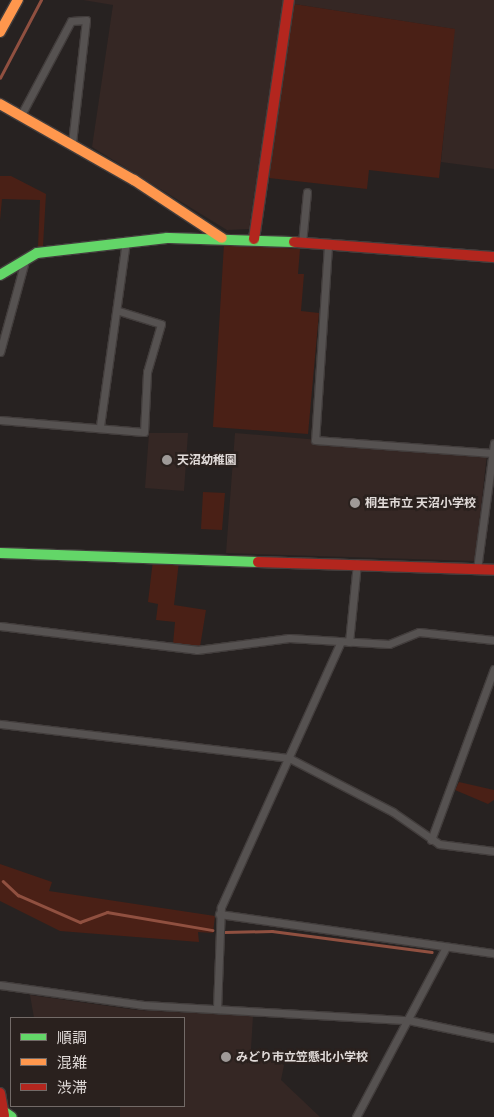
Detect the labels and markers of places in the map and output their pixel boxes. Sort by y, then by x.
place label: 天沼幼稚園 [177,453,237,467]
marker: 天沼幼稚園 [161,454,173,466]
place label: 桐生市立 天沼小学校 [365,496,476,510]
marker: 桐生市立 天沼小学校 [349,497,361,509]
place label: みどり市立笠懸北小学校 [236,1050,368,1064]
marker: みどり市立笠懸北小学校 [220,1051,232,1063]

